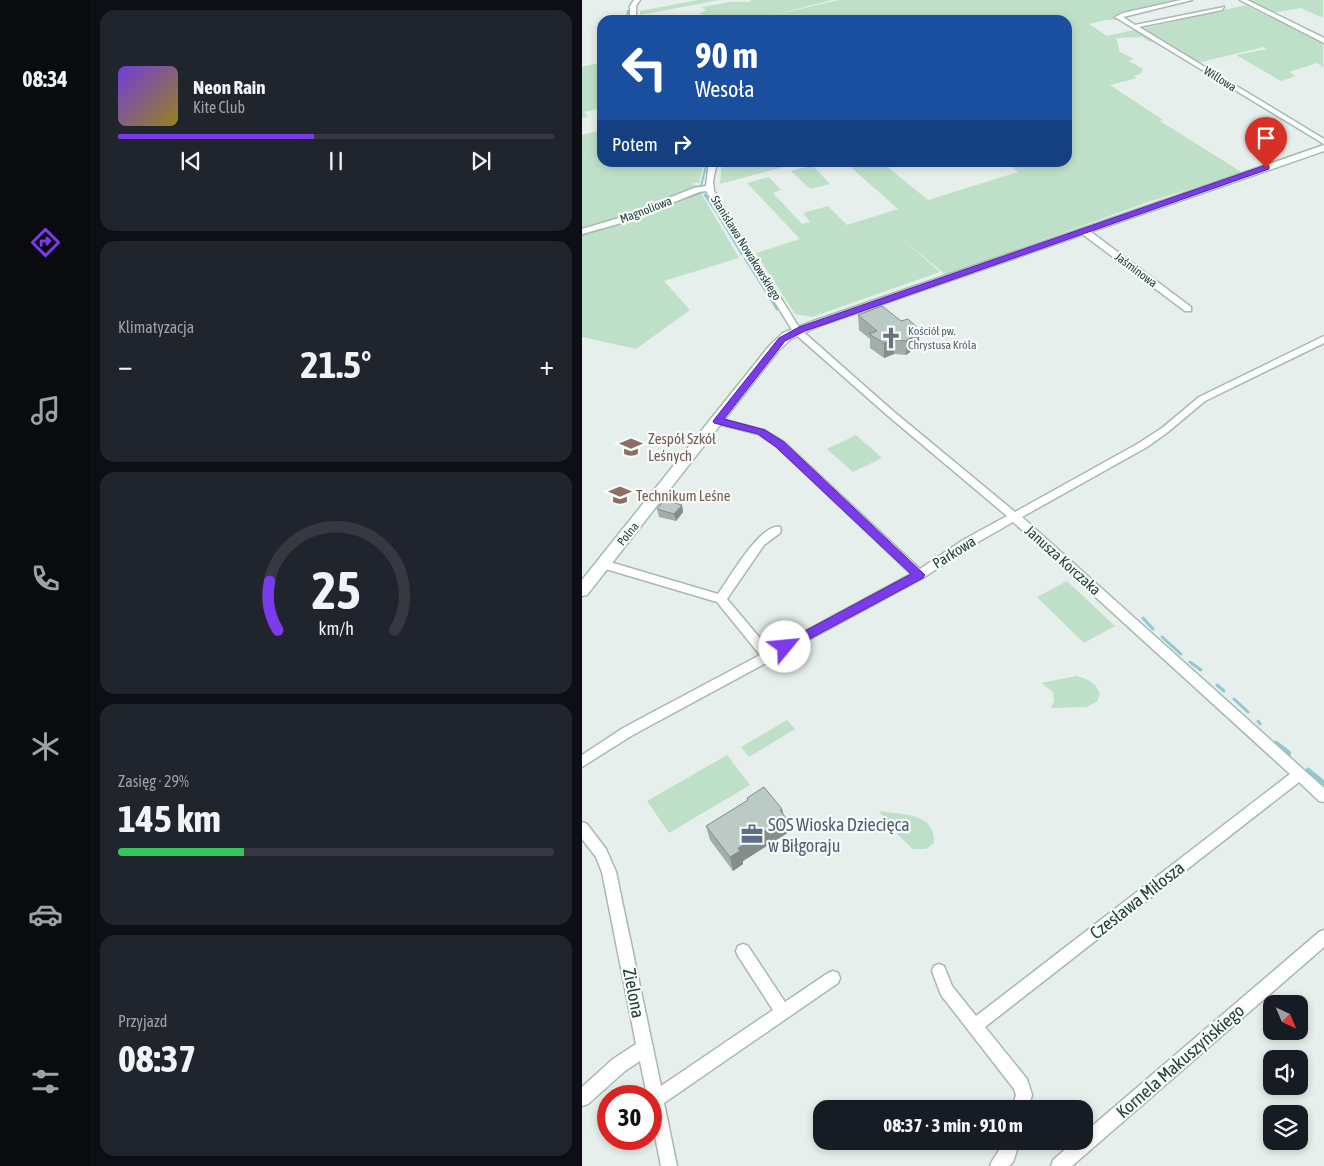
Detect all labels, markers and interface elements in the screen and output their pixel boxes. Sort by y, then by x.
icon: left [612,35,677,100]
text: 90 m [695,35,758,75]
street label: Willowa [1201,64,1239,94]
text: 08:34 [22,66,68,92]
text: Neon Rain [193,76,265,98]
text: Wesoła [695,76,754,102]
text: Kite Club [193,98,245,116]
pin [1245,117,1287,168]
icon: arrive [1252,124,1280,152]
icon: right [668,130,696,158]
text: Potem [612,133,658,155]
icon: previous [177,147,205,175]
icon: pause [322,147,350,175]
icon: next [467,147,495,175]
street label: Stanisława Nowakowskiego [708,193,784,303]
street label: Magnoliowa [618,194,674,226]
icon: directions [28,225,63,260]
street label: Jaśminowa [1112,250,1160,290]
text: Klimatyzacja [118,318,194,336]
place label: Kościół pw. Chrystusa Króla [908,324,976,352]
church icon: Kościół pw. Chrystusa Króla [878,325,904,351]
text: 21.5° [301,343,371,386]
text: − [118,349,133,381]
text: + [539,349,554,381]
icon: music [28,393,63,428]
place label: Zespół Szkół Leśnych [648,430,716,464]
school or university icon: Zespół Szkół Leśnych [618,434,644,460]
school or university icon: Technikum Leśne [607,482,633,508]
place label: Technikum Leśne [636,487,731,504]
street label: Polna [614,519,642,549]
street label: Janusza Korczaka [1022,522,1104,598]
street label: Parkowa [929,532,979,572]
text: 25 [312,560,360,620]
icon: phone [28,561,63,596]
text: km/h [318,618,354,639]
position arrow [758,620,810,672]
icon: climate [28,729,63,764]
text: Zasięg · 29% [118,772,189,790]
text: 145 km [118,797,221,840]
place label: SOS Wioska Dziecięca w Biłgoraju [768,814,910,856]
office icon: SOS Wioska Dziecięca w Biłgoraju [739,821,765,847]
street label: Czesława Miłosza [1086,857,1188,943]
icon: car [28,897,63,932]
street label: Zielona [619,966,649,1020]
north arrow [1263,995,1308,1040]
map controls [1263,995,1308,1150]
street label: Kornela Makuszyńskiego [1112,1000,1248,1122]
text: Przyjazd [118,1012,167,1030]
text: 08:37 [118,1037,196,1080]
button: sound [1263,1050,1308,1095]
icon: filters [28,1064,63,1099]
speed limit sign: 30 [597,1085,662,1150]
button: layers [1263,1105,1308,1150]
text: 08:37 · 3 min · 910 m [883,1114,1023,1136]

